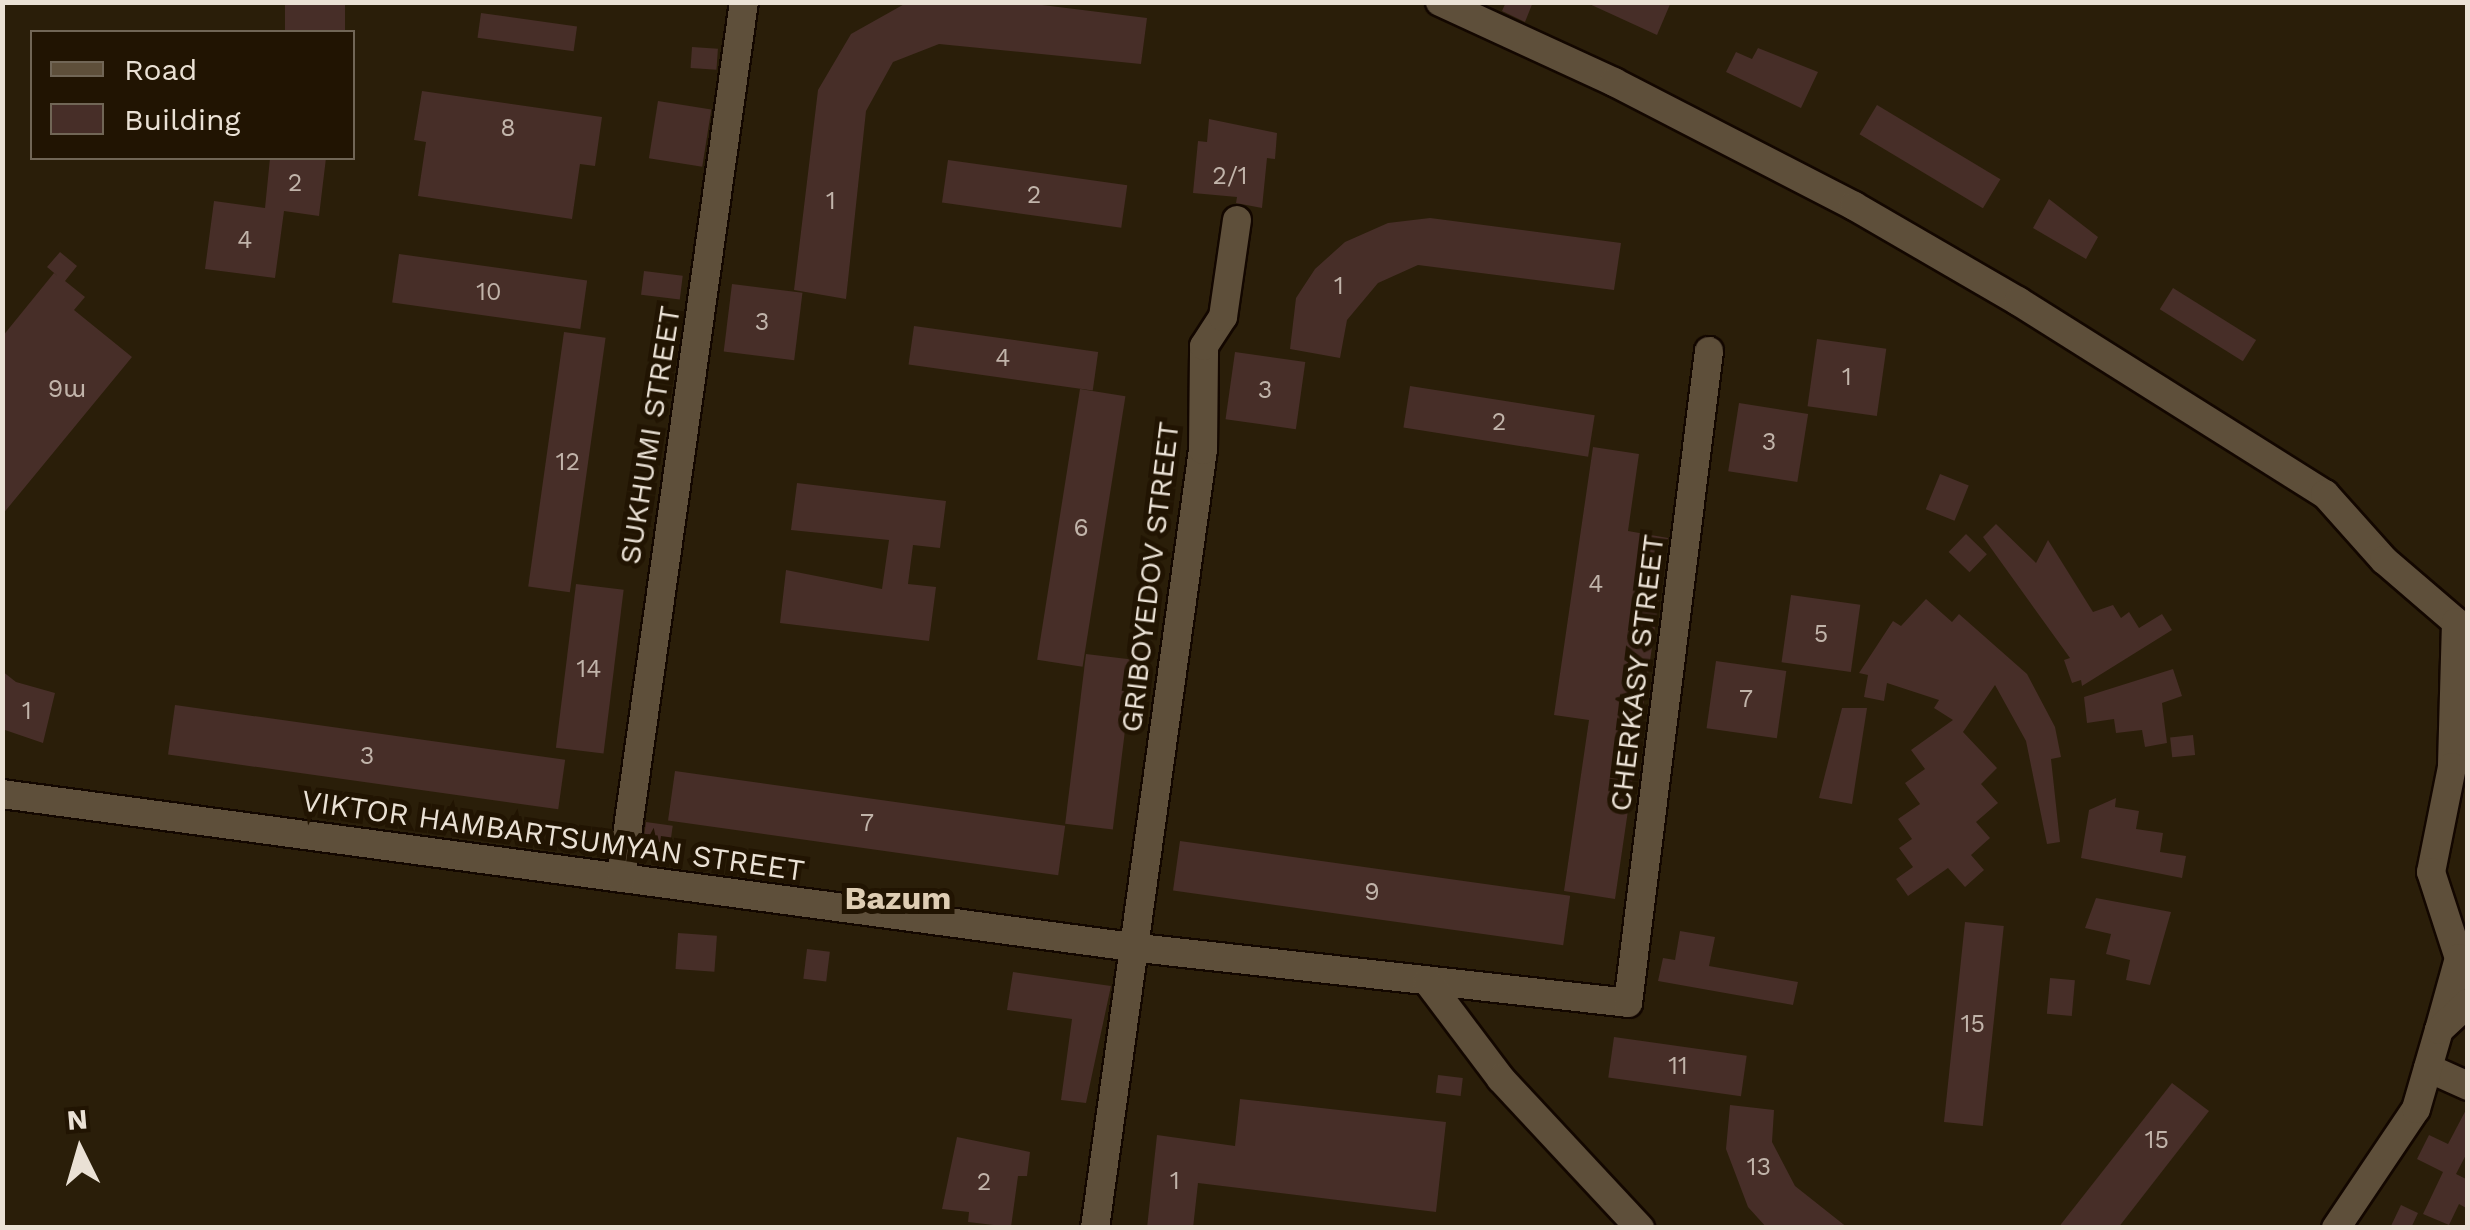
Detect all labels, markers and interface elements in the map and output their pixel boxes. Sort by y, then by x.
legend [30,30,355,160]
text: Road [124,52,197,87]
text: Building [124,102,241,137]
house number: 8 [500,113,516,143]
house number: 2/1 [1212,161,1248,191]
house number: 2 [288,168,302,198]
house number: 2 [1027,180,1041,210]
house number: 1 [826,186,836,216]
house number: 4 [237,225,253,255]
house number: 1 [1334,271,1344,301]
house number: 10 [476,277,502,307]
street label: SUKHUMI STREET [612,303,688,567]
house number: 3 [755,307,769,337]
house number: 4 [995,343,1011,373]
house number: 1 [1842,362,1852,392]
house number: 9ա [48,374,86,404]
house number: 3 [1258,375,1272,405]
house number: 2 [1492,407,1506,437]
street label: GRIBOYEDOV STREET [1113,419,1187,735]
house number: 3 [1762,427,1776,457]
house number: 12 [556,447,580,477]
house number: 6 [1073,513,1089,543]
street label: CHERKASY STREET [1602,532,1672,814]
house number: 4 [1588,569,1604,599]
house number: 5 [1814,619,1828,649]
house number: 14 [576,654,602,684]
house number: 7 [1739,684,1753,714]
house number: 1 [22,696,32,726]
house number: 3 [360,741,374,771]
street label: VIKTOR HAMBARTSUMYAN STREET [299,783,807,889]
house number: 7 [860,808,874,838]
house number: 9 [1364,877,1380,907]
district label: Bazum [845,879,951,917]
house number: 15 [1961,1009,1985,1039]
house number: 11 [1668,1051,1688,1081]
north arrow [30,1100,130,1200]
text: N [66,1102,89,1137]
house number: 15 [2145,1125,2169,1155]
house number: 13 [1747,1152,1771,1182]
house number: 1 [1170,1166,1180,1196]
house number: 2 [977,1167,991,1197]

